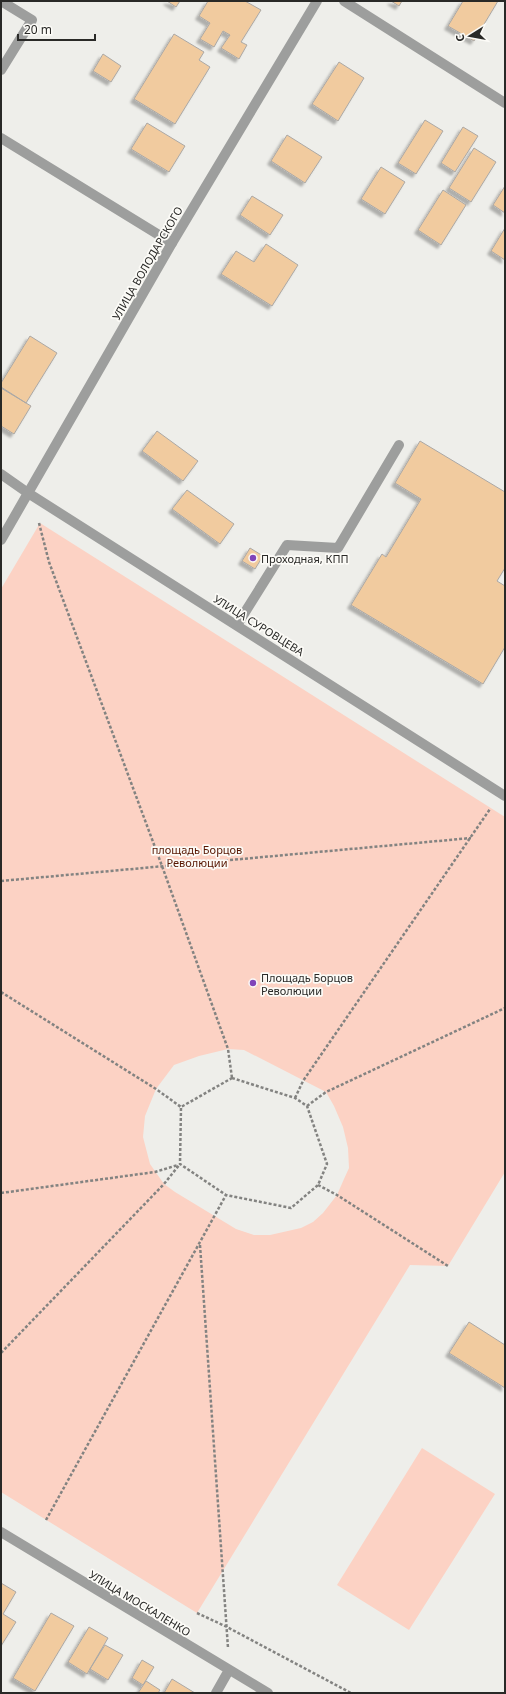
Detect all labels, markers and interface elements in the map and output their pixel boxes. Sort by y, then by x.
scale bar [18,16,95,42]
north arrow [450,16,490,56]
text: 20 m [24,21,52,38]
text: С [452,33,468,43]
street label: УЛИЦА ВОЛОДАРСКОГО [108,204,186,322]
place label: Проходная, КПП [261,551,349,566]
marker: Проходная, КПП [248,553,258,563]
street label: УЛИЦА СУРОВЦЕВА [211,591,308,659]
park label: площадь Борцов Революции [152,842,242,870]
place label: Площадь Борцов Революции [261,970,353,998]
marker: Площадь Борцов Революции [248,978,258,988]
street label: УЛИЦА МОСКАЛЕНКО [86,1567,194,1639]

